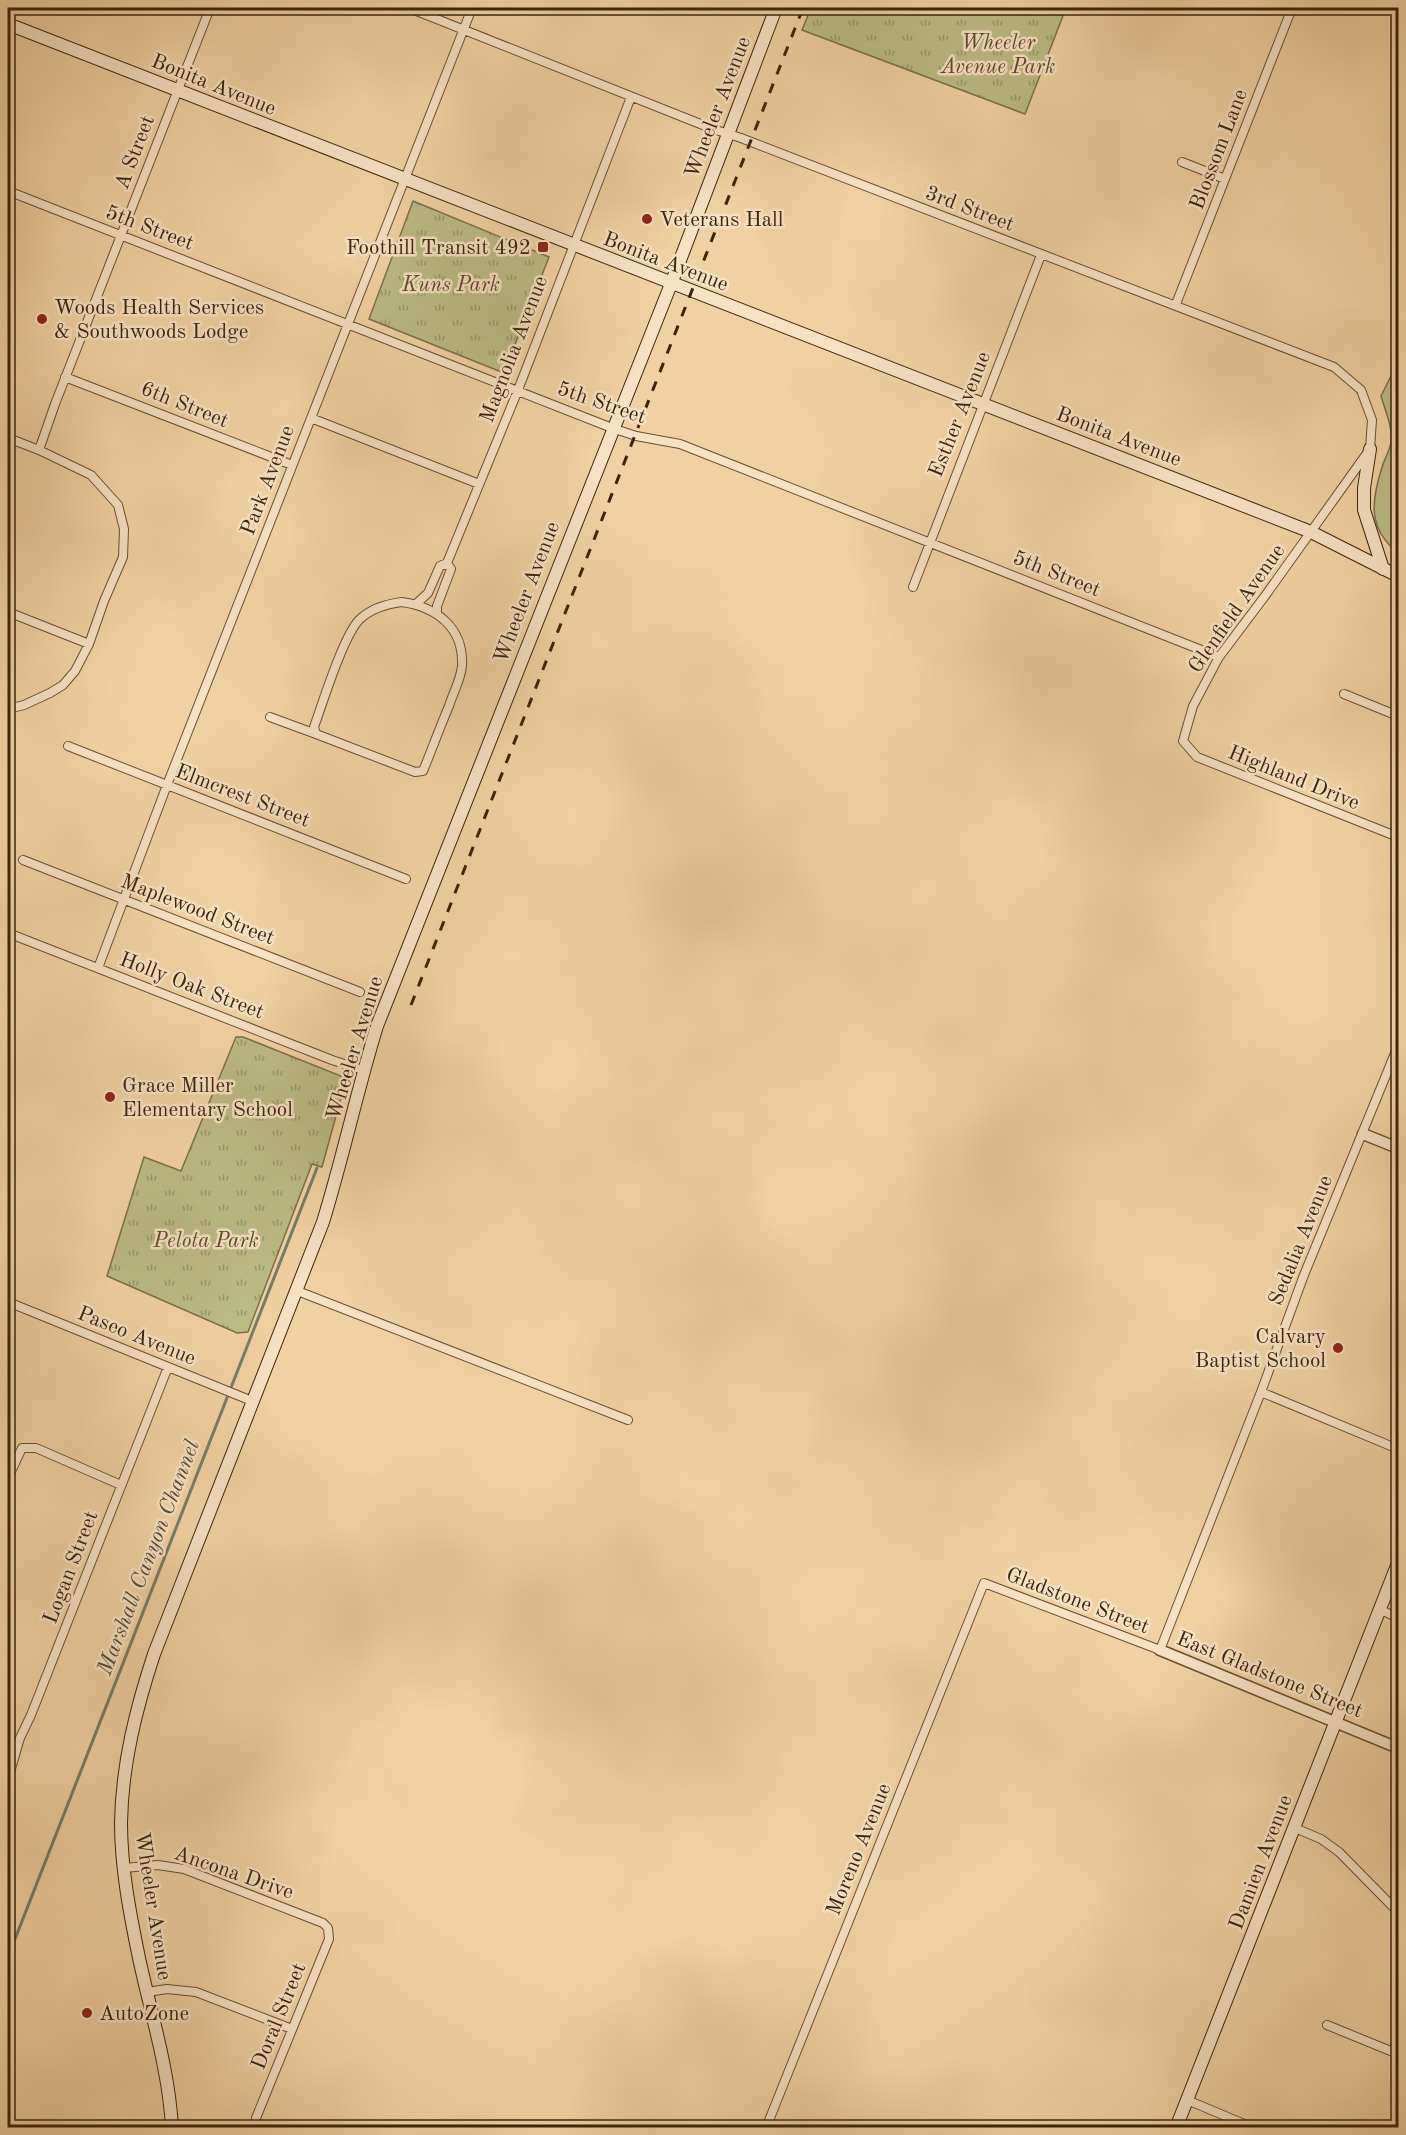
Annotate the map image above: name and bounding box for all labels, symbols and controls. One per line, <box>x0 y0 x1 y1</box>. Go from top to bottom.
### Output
park label: Wheeler Avenue Park <box>940 33 1055 78</box>
street label: Wheeler Avenue <box>682 34 755 181</box>
street label: Bonita Avenue <box>148 51 279 120</box>
street label: Blossom Lane <box>1187 86 1252 213</box>
street label: A Street <box>112 113 159 193</box>
street label: 3rd Street <box>922 183 1017 236</box>
street label: 5th Street <box>103 202 196 255</box>
place label: Veterans Hall <box>659 210 784 231</box>
marker: Veterans Hall <box>640 212 654 226</box>
street label: Bonita Avenue <box>600 229 731 296</box>
place label: Foothill Transit 492 <box>346 238 531 259</box>
marker: Foothill Transit 492 <box>536 240 550 254</box>
street label: Magnolia Avenue <box>477 273 552 426</box>
park label: Kuns Park <box>401 275 500 296</box>
place label: Woods Health Services & Southwoods Lodge <box>54 298 264 343</box>
marker: Woods Health Services & Southwoods Lodge <box>35 312 49 326</box>
street label: Esther Avenue <box>926 349 995 480</box>
street label: 6th Street <box>138 378 231 432</box>
street label: 5th Street <box>554 378 649 428</box>
street label: Bonita Avenue <box>1053 404 1184 471</box>
street label: Park Avenue <box>238 423 299 538</box>
street label: Wheeler Avenue <box>491 519 564 666</box>
street label: Glenfield Avenue <box>1185 541 1289 677</box>
street label: 5th Street <box>1010 547 1103 601</box>
street label: Highland Drive <box>1225 742 1362 814</box>
street label: Elmcrest Street <box>172 761 313 832</box>
street label: Maplewood Street <box>118 871 277 949</box>
street label: Holly Oak Street <box>116 949 267 1024</box>
street label: Wheeler Avenue <box>324 974 387 1123</box>
place label: Grace Miller Elementary School <box>122 1076 293 1121</box>
marker: Grace Miller Elementary School <box>103 1090 117 1104</box>
street label: Sedalia Avenue <box>1266 1173 1337 1309</box>
park label: Pelota Park <box>152 1231 259 1252</box>
street label: Paseo Avenue <box>74 1303 199 1370</box>
place label: Calvary Baptist School <box>1195 1327 1326 1372</box>
marker: Calvary Baptist School <box>1331 1341 1345 1355</box>
water label: Marshall Canyon Channel <box>93 1437 204 1679</box>
street label: Logan Street <box>40 1508 103 1627</box>
street label: Gladstone Street <box>1003 1564 1152 1638</box>
street label: East Gladstone Street <box>1173 1628 1366 1722</box>
street label: Moreno Avenue <box>823 1780 895 1919</box>
street label: Damien Avenue <box>1226 1792 1297 1933</box>
street label: Wheeler Avenue <box>130 1831 175 1982</box>
street label: Ancona Drive <box>171 1843 296 1904</box>
street label: Doral Street <box>248 1960 310 2073</box>
place label: AutoZone <box>99 2004 189 2025</box>
marker: AutoZone <box>80 2006 94 2020</box>

